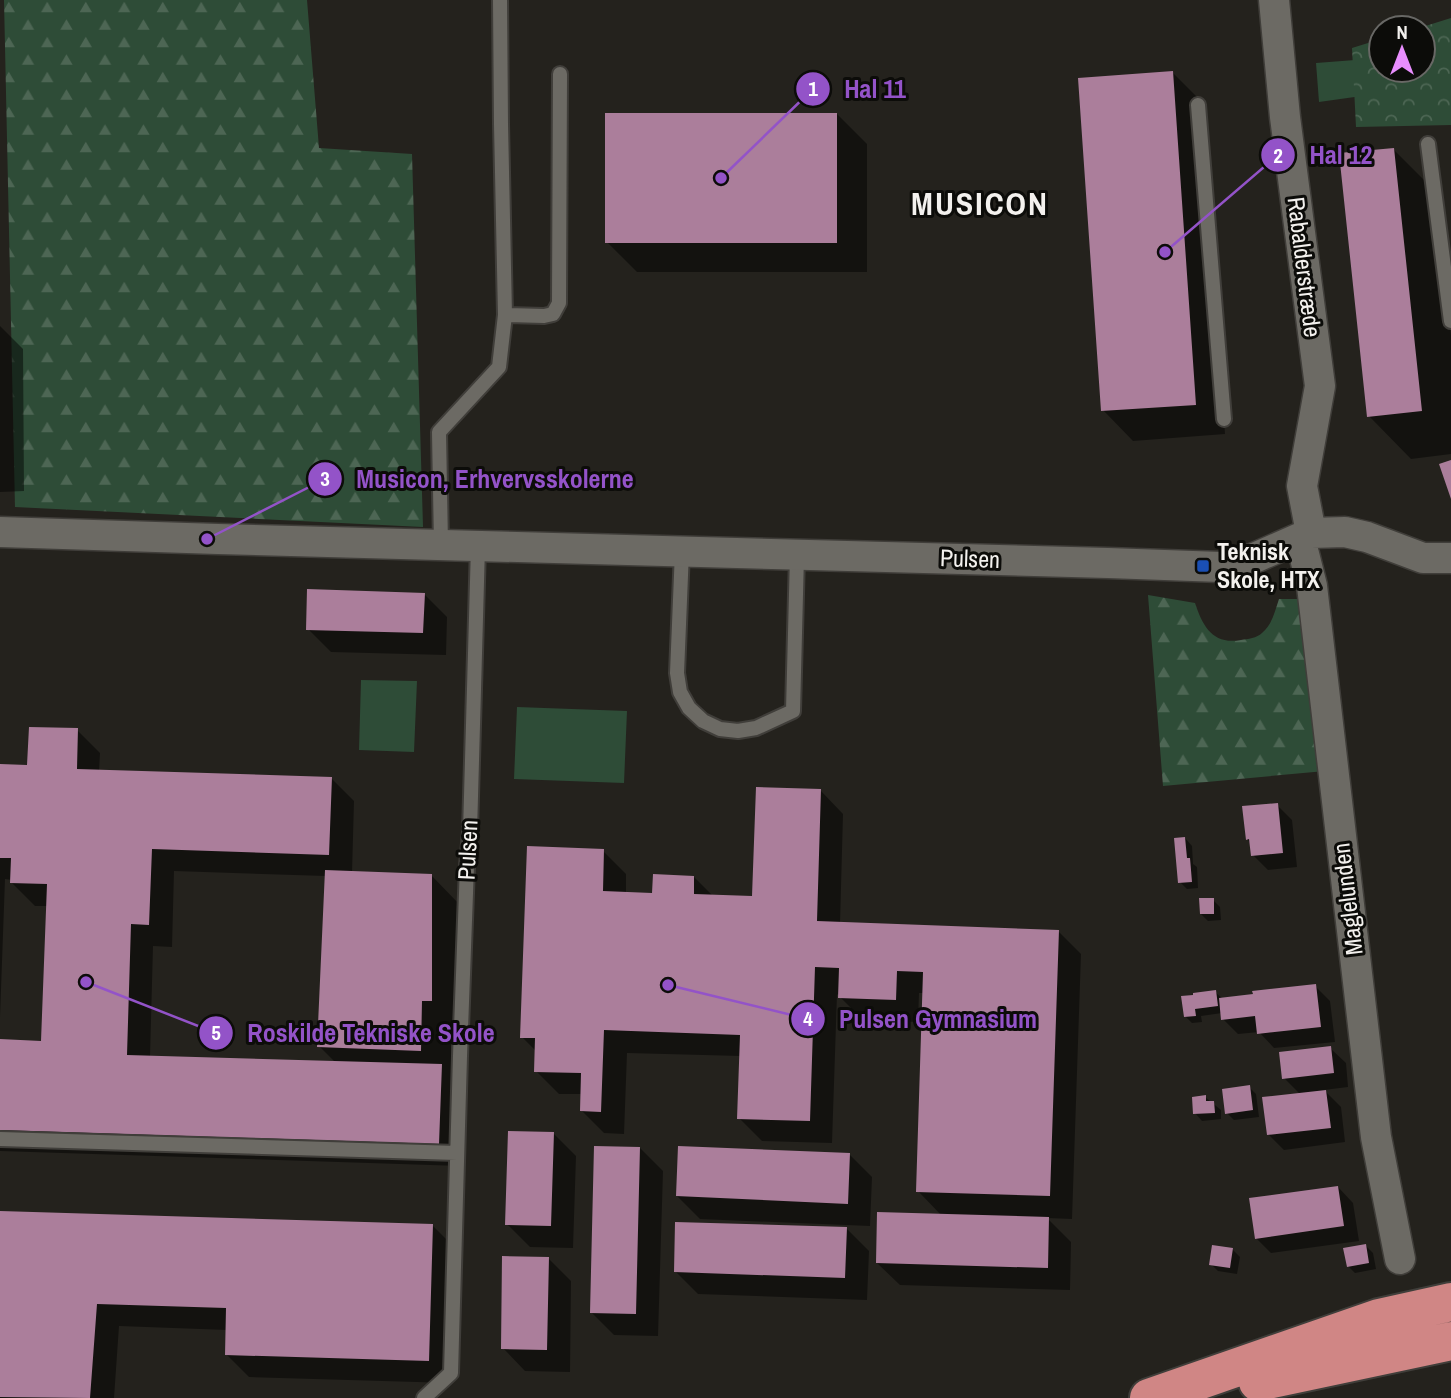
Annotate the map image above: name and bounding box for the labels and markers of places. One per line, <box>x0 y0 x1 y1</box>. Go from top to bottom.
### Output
callout: Hal 11 <box>795 65 920 112</box>
callout: Hal 12 <box>1260 132 1386 179</box>
callout: Musicon, Erhvervsskolerne <box>307 455 647 502</box>
place label: Teknisk Skole, HTX <box>1217 535 1321 595</box>
marker: Teknisk Skole, HTX <box>1195 558 1211 574</box>
callout: Pulsen Gymnasium <box>790 995 1051 1042</box>
callout: Roskilde Tekniske Skole <box>198 1009 509 1056</box>

